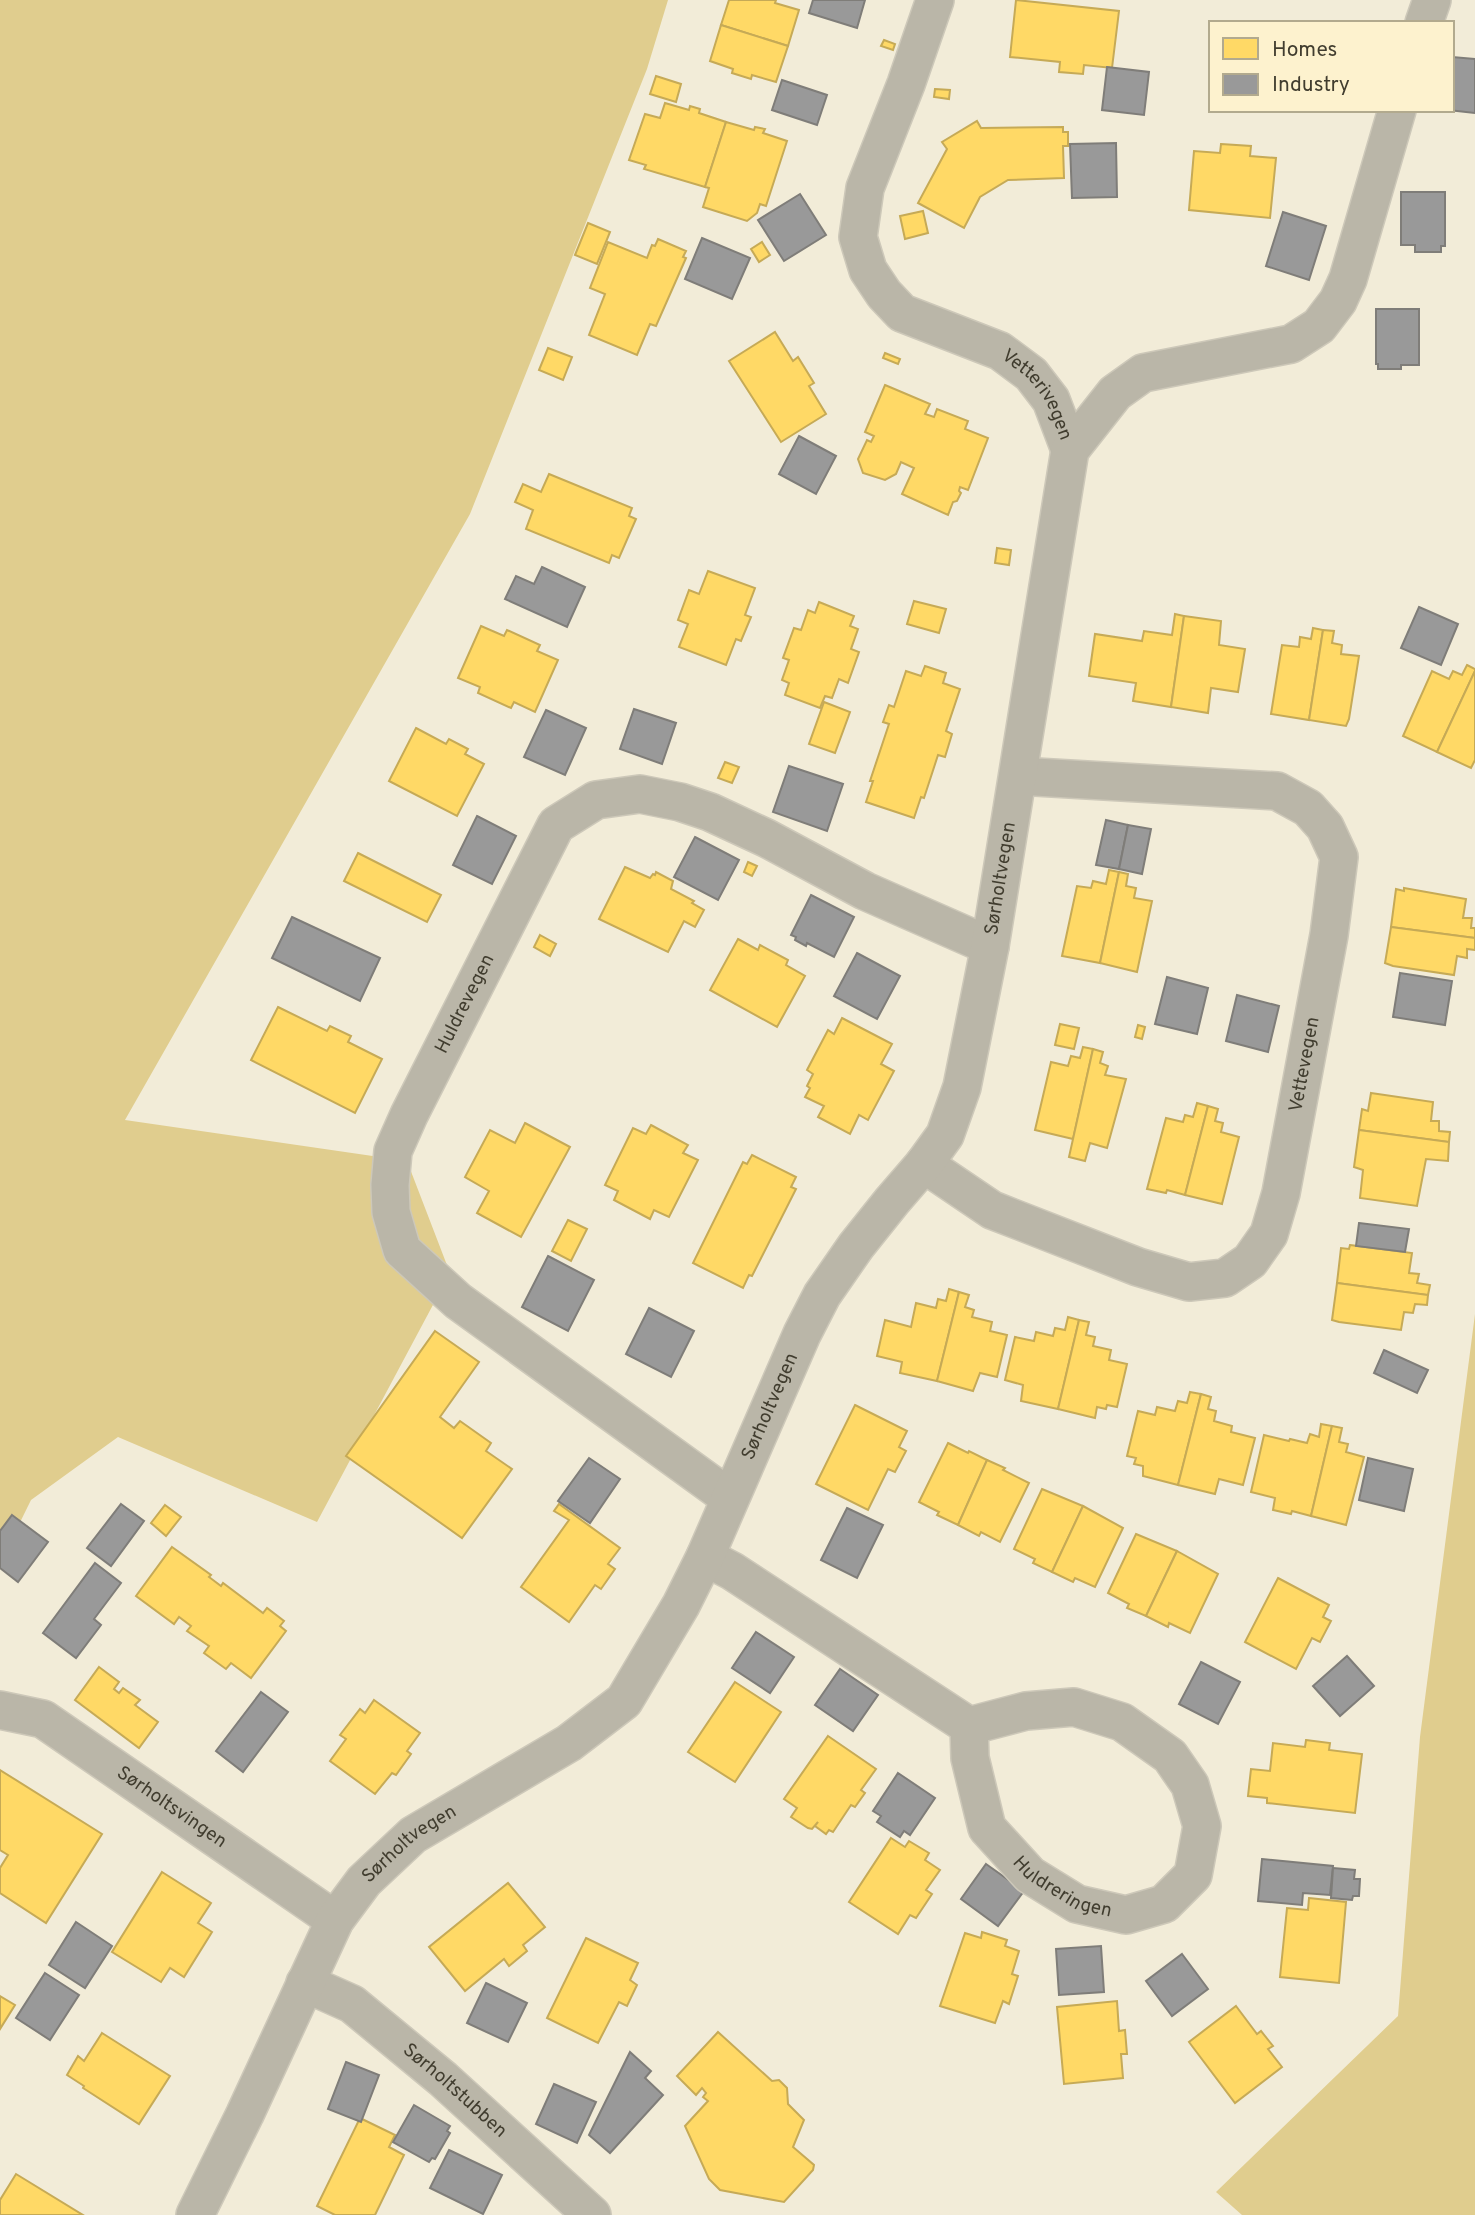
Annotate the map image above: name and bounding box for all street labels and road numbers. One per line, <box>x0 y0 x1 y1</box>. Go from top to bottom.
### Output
street label: Vetterivegen <box>997 344 1077 444</box>
street label: Sørholtvegen <box>980 820 1022 937</box>
street label: Huldrevegen <box>430 950 500 1058</box>
street label: Vettevegen <box>1284 1015 1326 1114</box>
street label: Sørholtvegen <box>737 1349 804 1464</box>
street label: Sørholtsvingen <box>112 1761 231 1854</box>
street label: Sørholtvegen <box>357 1800 461 1889</box>
street label: Huldreringen <box>1007 1851 1114 1923</box>
street label: Sørholtstubben <box>397 2039 512 2143</box>

